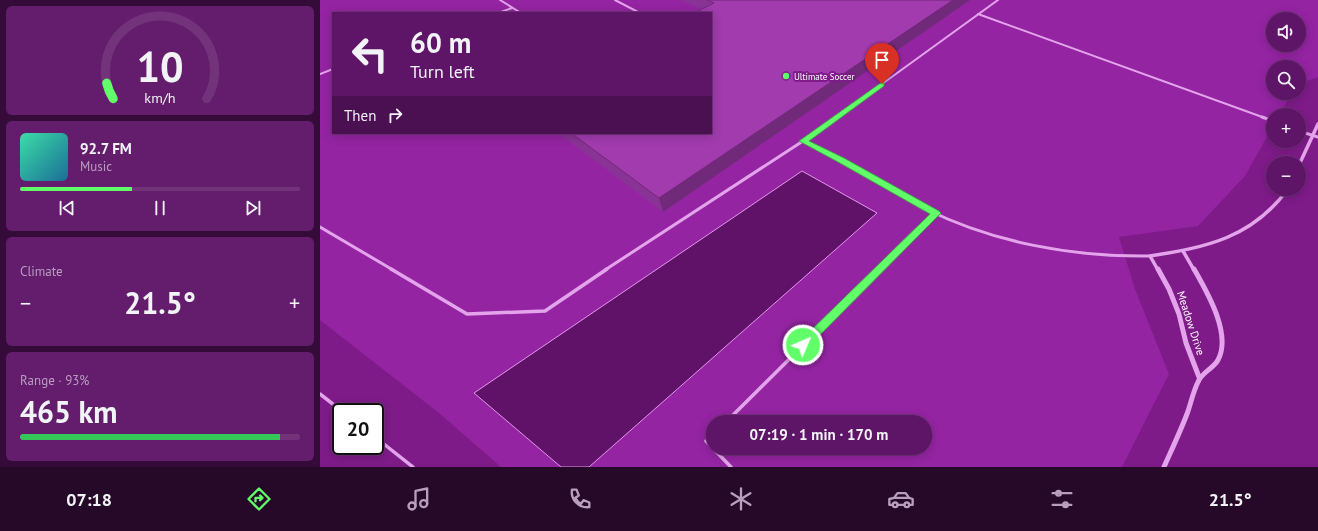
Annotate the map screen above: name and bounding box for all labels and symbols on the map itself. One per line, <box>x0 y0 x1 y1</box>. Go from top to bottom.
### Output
pin <box>865 43 899 84</box>
marker: Ultimate Soccer <box>781 71 791 81</box>
place label: Ultimate Soccer <box>794 71 855 82</box>
street label: Meadow Drive <box>1174 289 1208 357</box>
position arrow <box>782 324 824 366</box>
speed limit sign: 20 <box>332 403 384 455</box>

